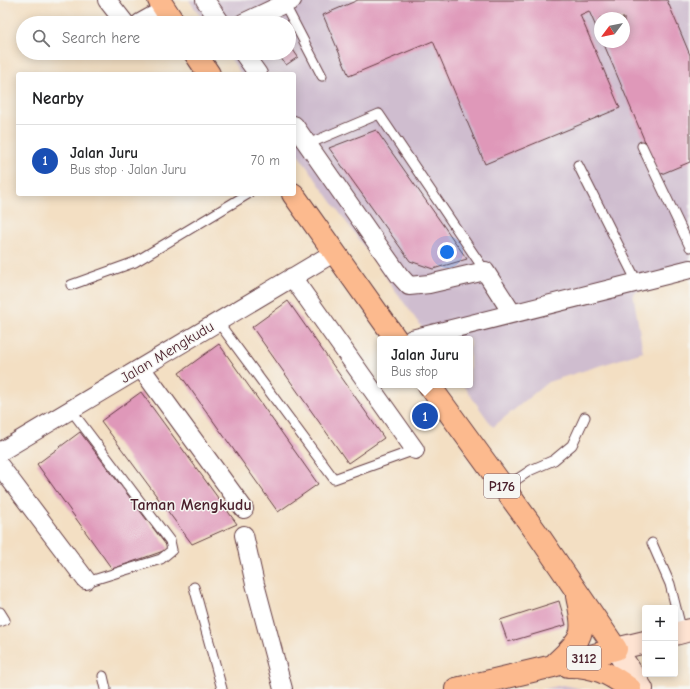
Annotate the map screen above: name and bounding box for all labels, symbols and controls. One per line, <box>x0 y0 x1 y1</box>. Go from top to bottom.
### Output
north arrow <box>594 12 630 48</box>
search box <box>16 16 296 60</box>
icon: search <box>30 27 52 49</box>
text: Search here <box>62 29 140 47</box>
text: Nearby <box>32 89 83 108</box>
text: Jalan Juru <box>70 144 138 162</box>
text: 1 <box>42 153 48 168</box>
text: 70 m <box>251 153 280 168</box>
text: Bus stop · Jalan Juru <box>70 162 186 177</box>
your location <box>437 242 457 262</box>
street label: Jalan Mengkudu <box>117 317 217 387</box>
popup <box>377 336 473 388</box>
text: Jalan Juru <box>391 346 459 364</box>
text: Bus stop <box>391 364 438 379</box>
pin: 1 <box>412 401 438 431</box>
road number: P176 <box>484 474 520 498</box>
district label: Taman Mengkudu <box>130 496 252 514</box>
map controls <box>642 605 678 677</box>
button: + <box>642 605 678 641</box>
button: − <box>642 641 678 677</box>
road number: 3112 <box>567 646 601 670</box>

